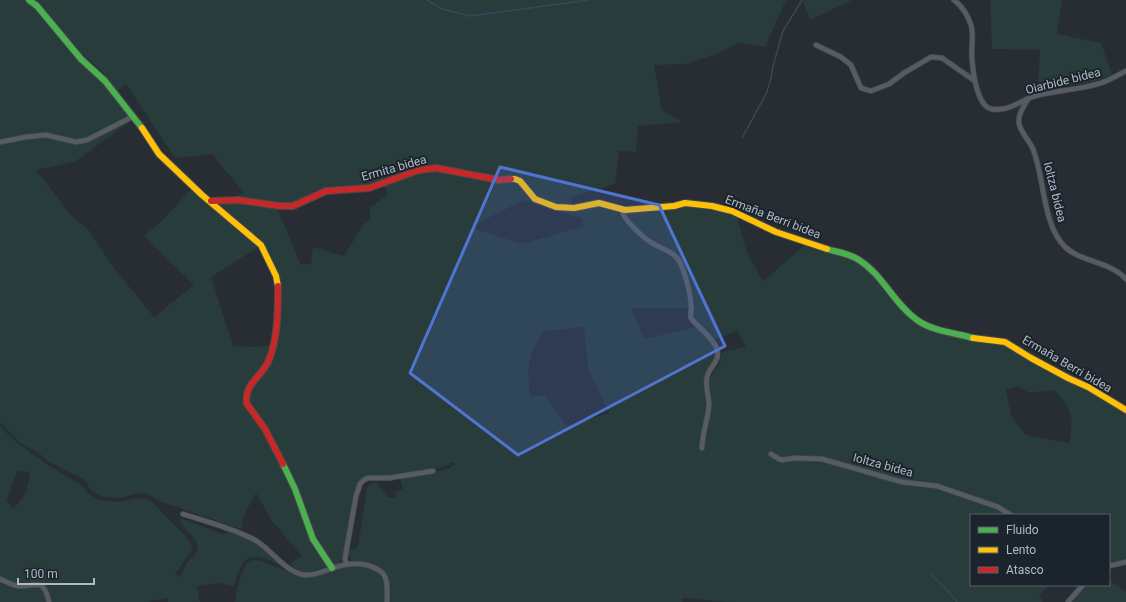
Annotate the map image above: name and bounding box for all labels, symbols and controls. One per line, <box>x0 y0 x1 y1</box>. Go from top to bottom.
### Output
street label: Oiarbide bidea <box>1024 65 1102 97</box>
street label: Ermita bidea <box>360 152 428 184</box>
street label: Ioltza bidea <box>1041 160 1069 224</box>
street label: Ermaña Berri bidea <box>723 192 823 242</box>
street label: Ermaña Berri bidea <box>1020 333 1114 395</box>
street label: Ioltza bidea <box>851 450 915 480</box>
legend <box>970 514 1110 586</box>
text: Fluido <box>1006 523 1039 537</box>
text: Lento <box>1006 543 1036 557</box>
scale bar <box>18 560 94 586</box>
text: Atasco <box>1006 563 1044 577</box>
text: 100 m <box>24 567 58 581</box>

